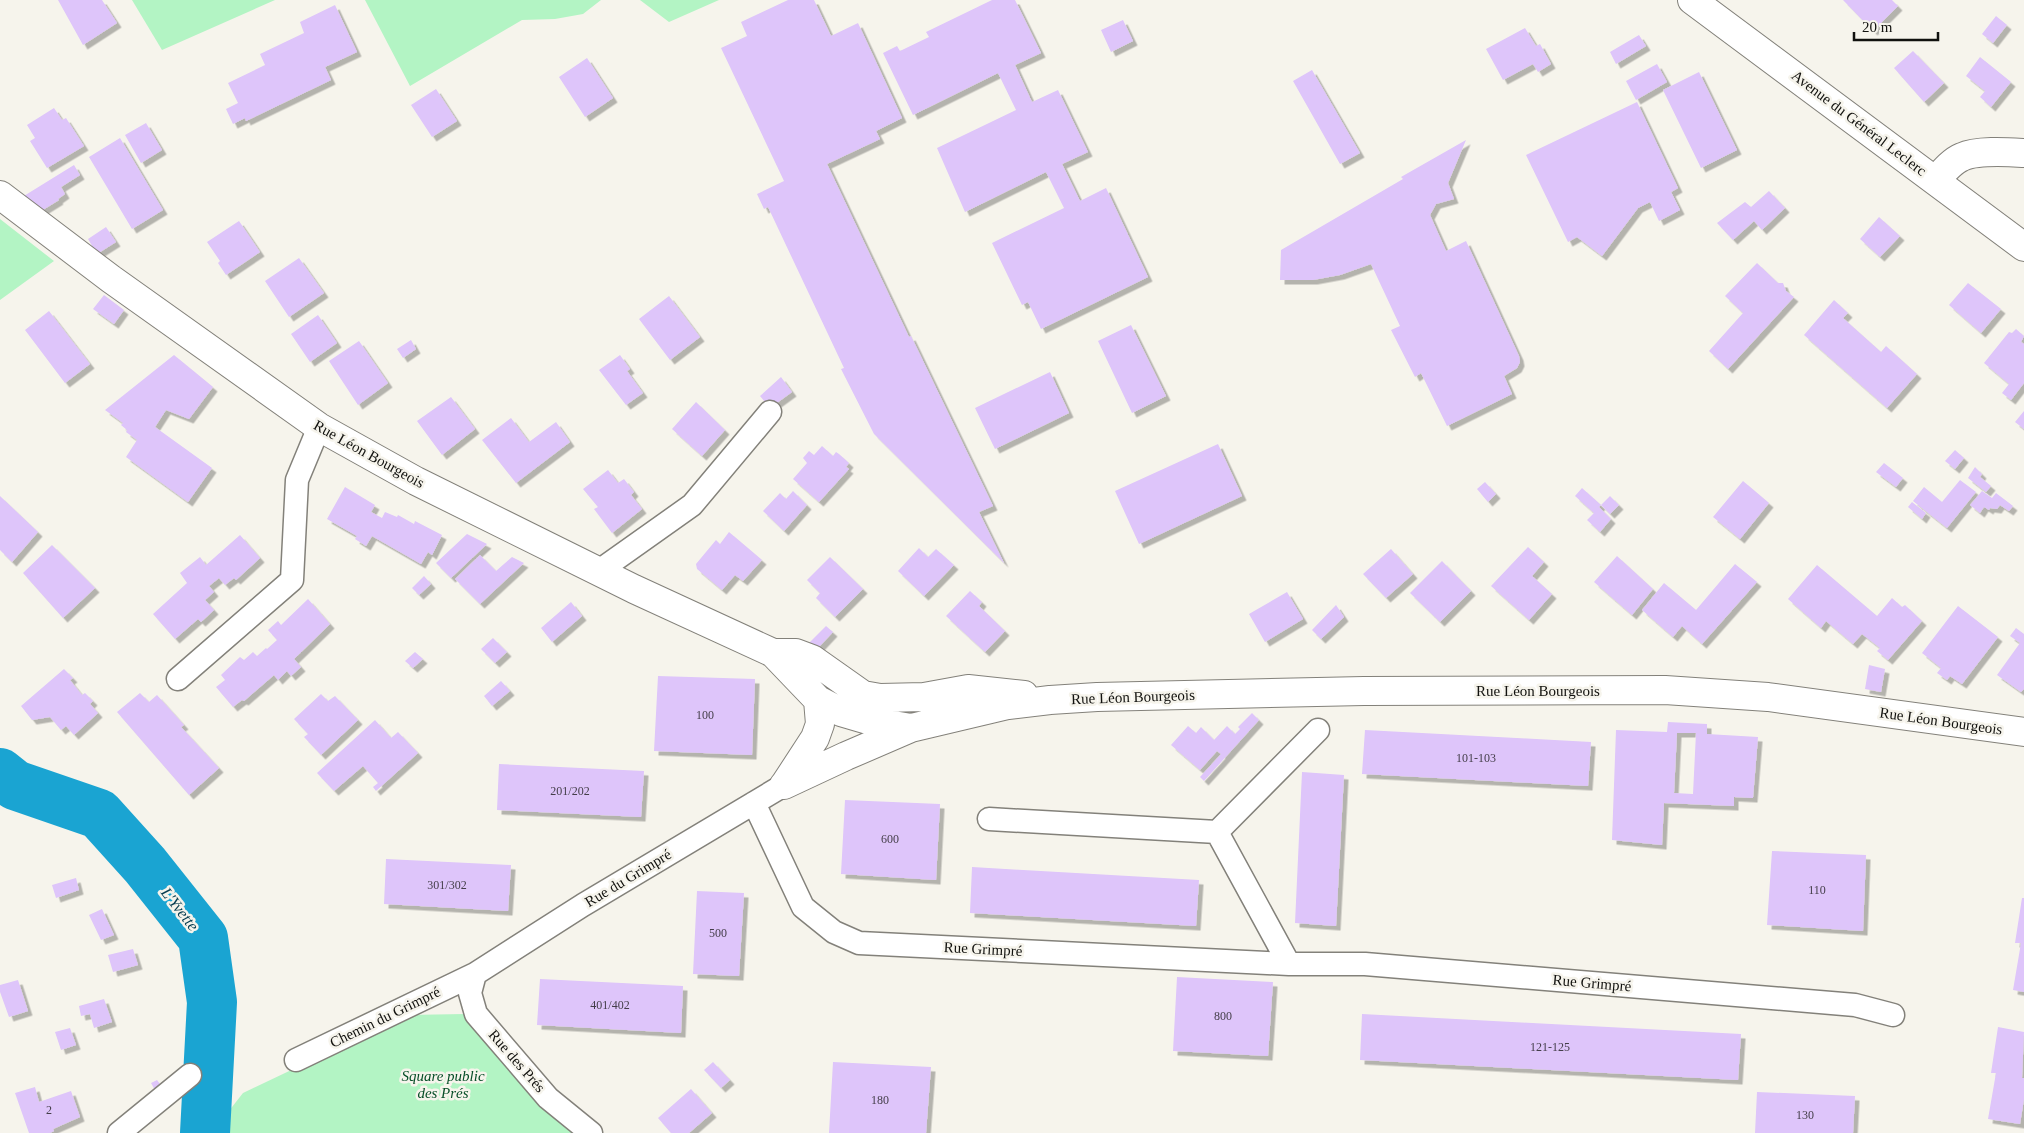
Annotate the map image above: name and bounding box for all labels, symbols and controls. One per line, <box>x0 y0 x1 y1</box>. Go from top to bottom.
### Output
scale bar <box>1854 10 1938 42</box>
text: 20 m <box>1862 19 1893 35</box>
street label: Avenue du Général Leclerc <box>1789 67 1930 179</box>
street label: Rue Léon Bourgeois <box>311 417 427 491</box>
street label: Rue Léon Bourgeois <box>1476 683 1600 699</box>
street label: Rue Léon Bourgeois <box>1071 687 1195 707</box>
street label: Rue Léon Bourgeois <box>1879 704 2004 738</box>
house number: 100 <box>696 708 714 722</box>
house number: 101-103 <box>1456 751 1496 765</box>
house number: 201/202 <box>550 784 590 798</box>
house number: 600 <box>881 832 899 846</box>
street label: Rue du Grimpré <box>582 846 674 910</box>
house number: 301/302 <box>427 878 467 892</box>
water label: L'Yvette <box>157 883 202 934</box>
house number: 110 <box>1808 883 1826 897</box>
house number: 500 <box>709 926 727 940</box>
street label: Rue Grimpré <box>943 939 1023 959</box>
street label: Rue Grimpré <box>1552 972 1632 994</box>
street label: Chemin du Grimpré <box>327 983 443 1051</box>
house number: 401/402 <box>590 998 630 1012</box>
house number: 800 <box>1214 1009 1232 1023</box>
street label: Rue des Prés <box>486 1027 549 1096</box>
house number: 121-125 <box>1530 1040 1570 1054</box>
park label: Square public des Prés <box>401 1068 485 1101</box>
house number: 180 <box>871 1093 889 1107</box>
house number: 2 <box>46 1103 52 1117</box>
house number: 130 <box>1796 1108 1814 1122</box>

